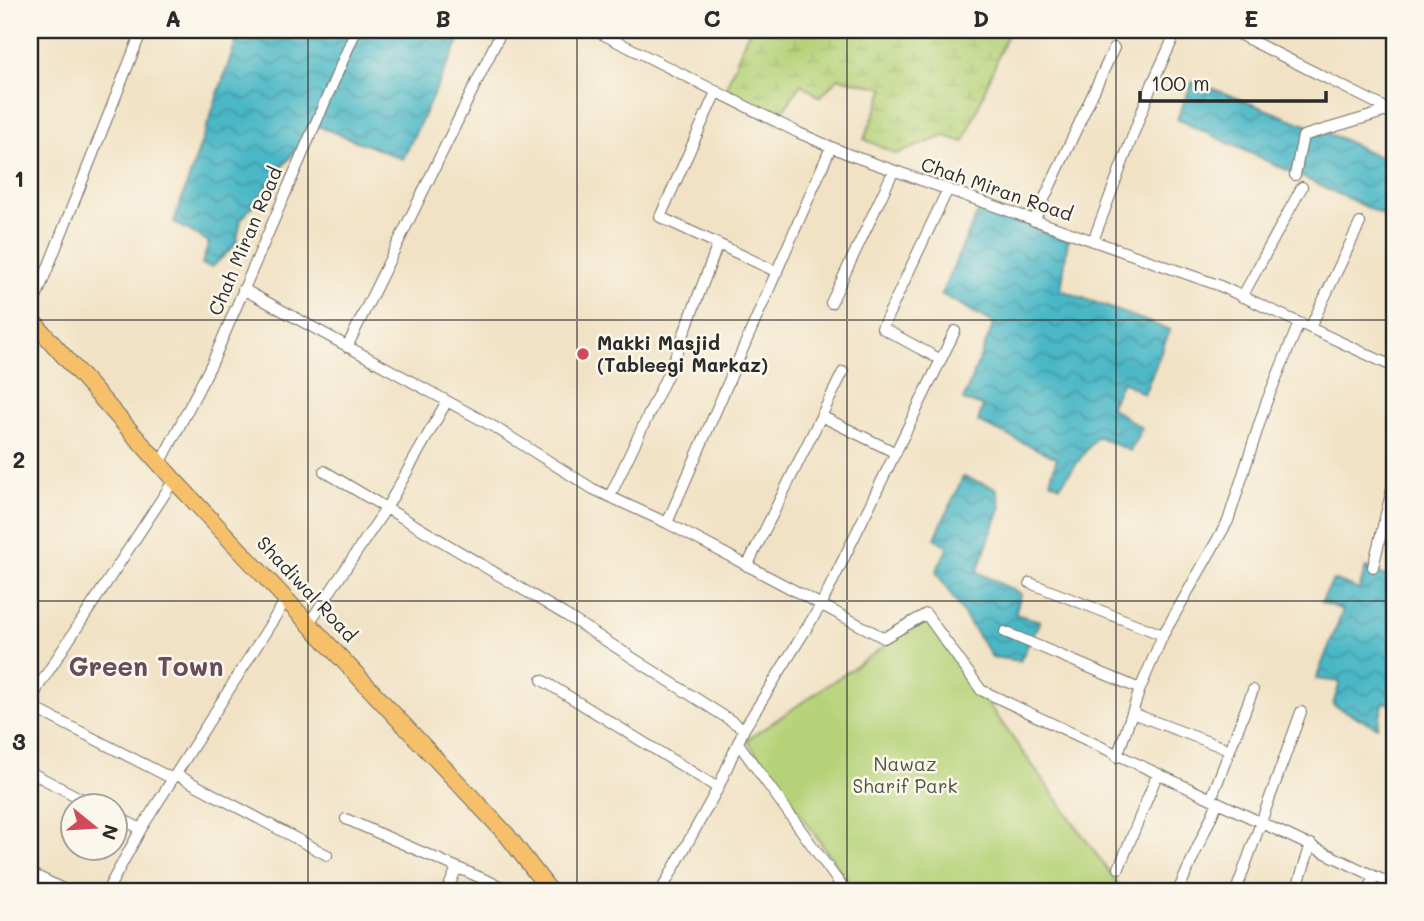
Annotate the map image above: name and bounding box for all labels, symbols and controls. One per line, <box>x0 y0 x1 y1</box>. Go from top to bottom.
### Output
text: A <box>165 3 181 33</box>
text: B <box>435 3 451 33</box>
text: C <box>703 3 721 33</box>
text: D <box>973 3 989 33</box>
text: E <box>1244 3 1258 33</box>
scale bar <box>1140 60 1326 104</box>
text: 100 m <box>1151 69 1210 96</box>
street label: Chah Miran Road <box>918 151 1076 226</box>
text: 1 <box>14 163 24 193</box>
street label: Chah Miran Road <box>202 163 287 319</box>
place label: Makki Masjid (Tableegi Markaz) <box>597 330 768 377</box>
marker: Makki Masjid (Tableegi Markaz) <box>575 346 591 362</box>
text: 2 <box>13 444 25 474</box>
street label: Shadiwal Road <box>252 530 363 647</box>
district label: Green Town <box>69 649 223 683</box>
text: 3 <box>12 726 26 756</box>
park label: Nawaz Sharif Park <box>852 751 958 798</box>
north arrow <box>60 792 130 862</box>
text: N <box>97 822 125 843</box>

